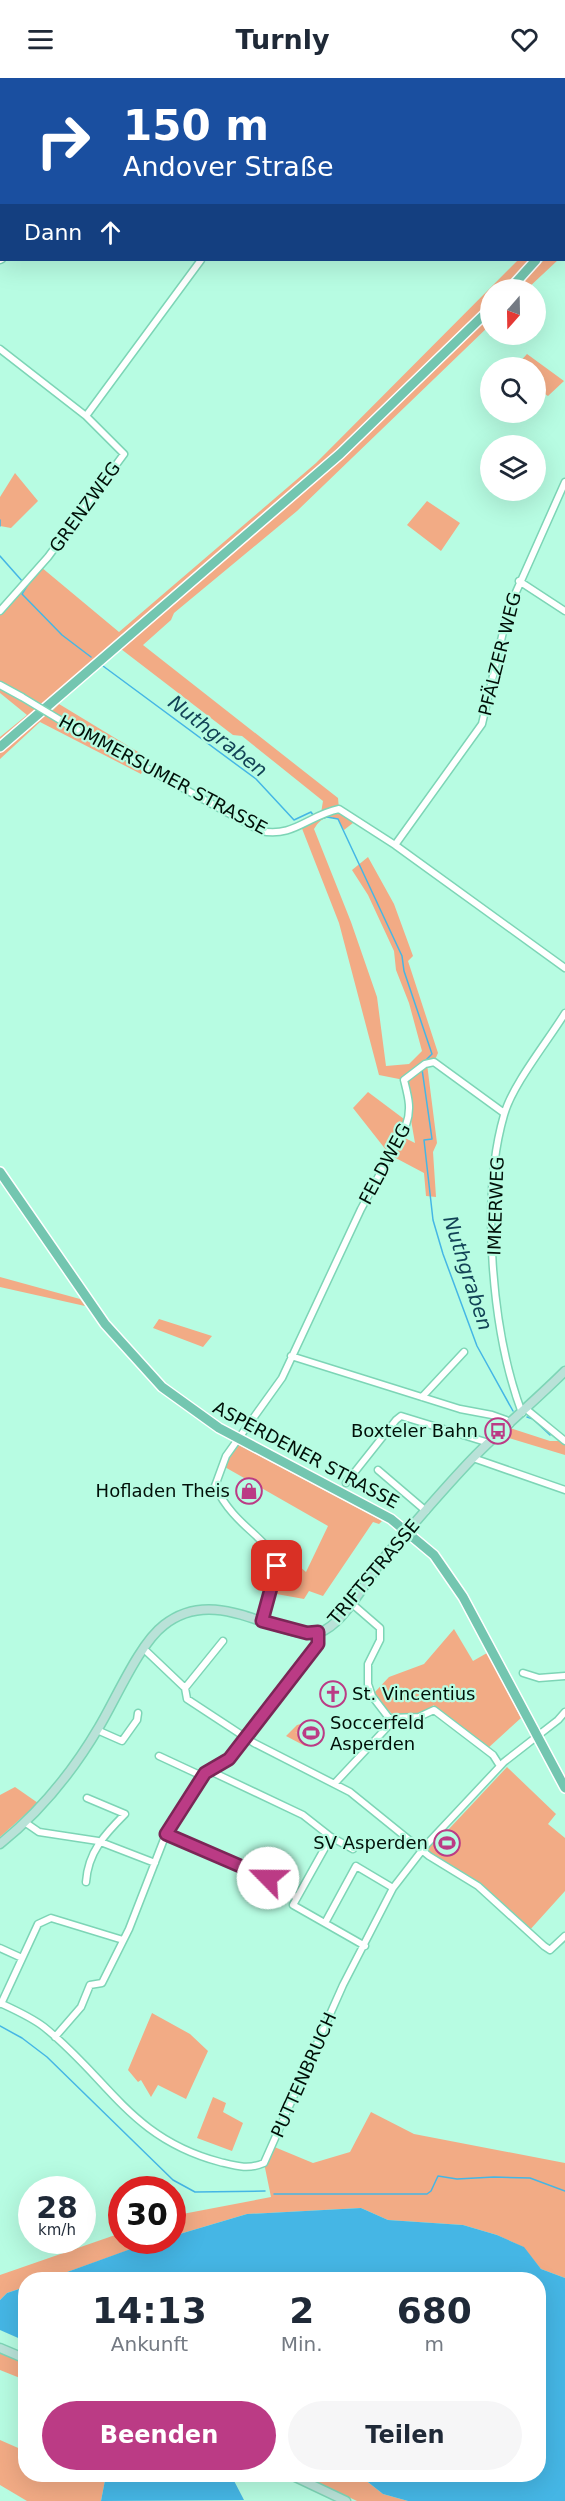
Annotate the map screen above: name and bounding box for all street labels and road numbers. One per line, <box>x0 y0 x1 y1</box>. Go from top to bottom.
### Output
street label: GRENZWEG <box>45 457 124 556</box>
street label: PFÄLZER WEG <box>474 590 525 718</box>
street label: HOMMERSUMER STRASSE <box>55 711 271 839</box>
street label: FELDWEG <box>354 1120 415 1208</box>
street label: IMKERWEG <box>483 1156 508 1256</box>
street label: ASPERDENER STRASSE <box>210 1397 403 1513</box>
street label: TRIFTSTRASSE <box>323 1515 424 1629</box>
street label: PUTTENBRUCH <box>267 2009 341 2141</box>

